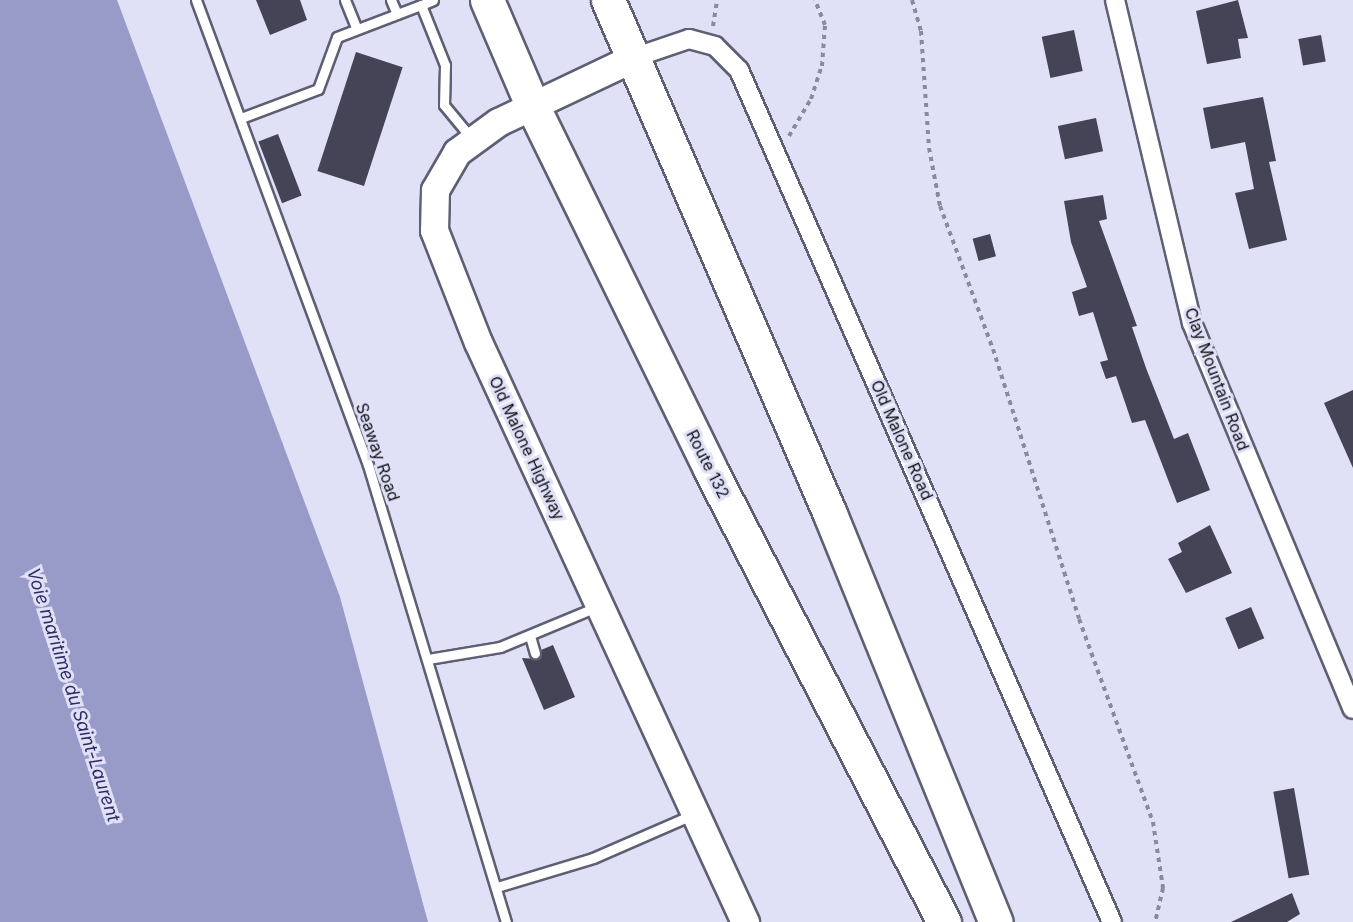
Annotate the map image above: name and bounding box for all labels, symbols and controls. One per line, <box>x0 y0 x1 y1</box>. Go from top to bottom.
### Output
street label: Clay Mountain Road <box>1181 305 1253 453</box>
street label: Old Malone Highway <box>485 373 569 523</box>
street label: Old Malone Road <box>867 377 937 503</box>
street label: Seaway Road <box>352 400 404 504</box>
street label: Route 132 <box>683 427 733 501</box>
water label: Voie maritime du Saint-Laurent <box>22 566 124 824</box>

